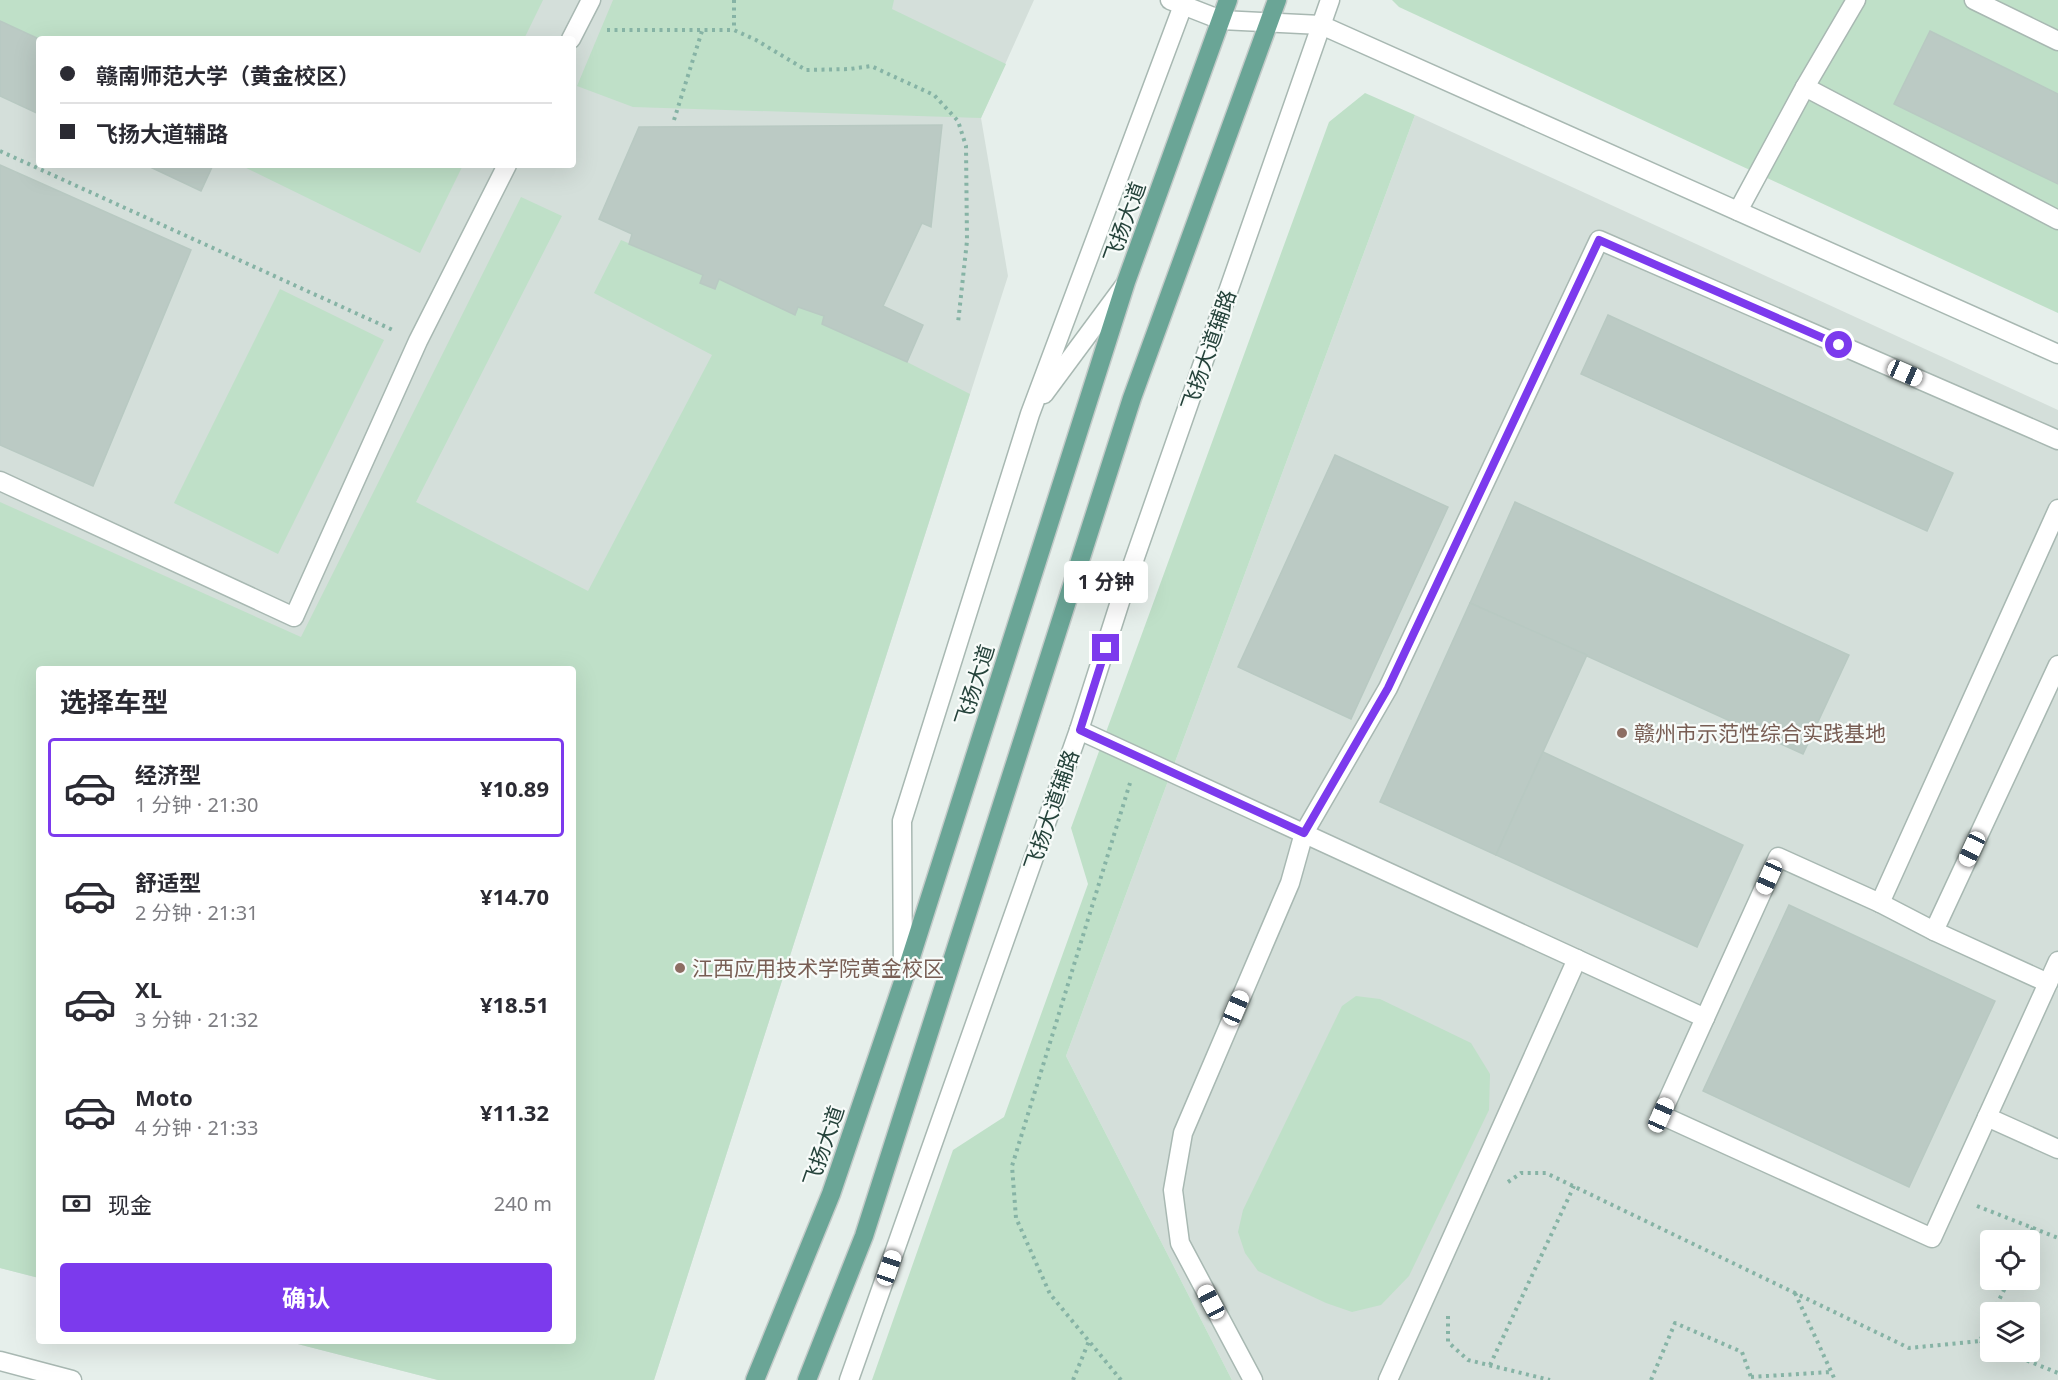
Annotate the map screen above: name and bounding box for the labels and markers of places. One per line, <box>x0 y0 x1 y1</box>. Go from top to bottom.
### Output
place label: 赣州市示范性综合实践基地 <box>1634 719 1886 747</box>
marker: 赣州市示范性综合实践基地 <box>1615 726 1629 740</box>
place label: 江西应用技术学院黄金校区 <box>692 954 944 982</box>
marker: 江西应用技术学院黄金校区 <box>673 961 687 975</box>

